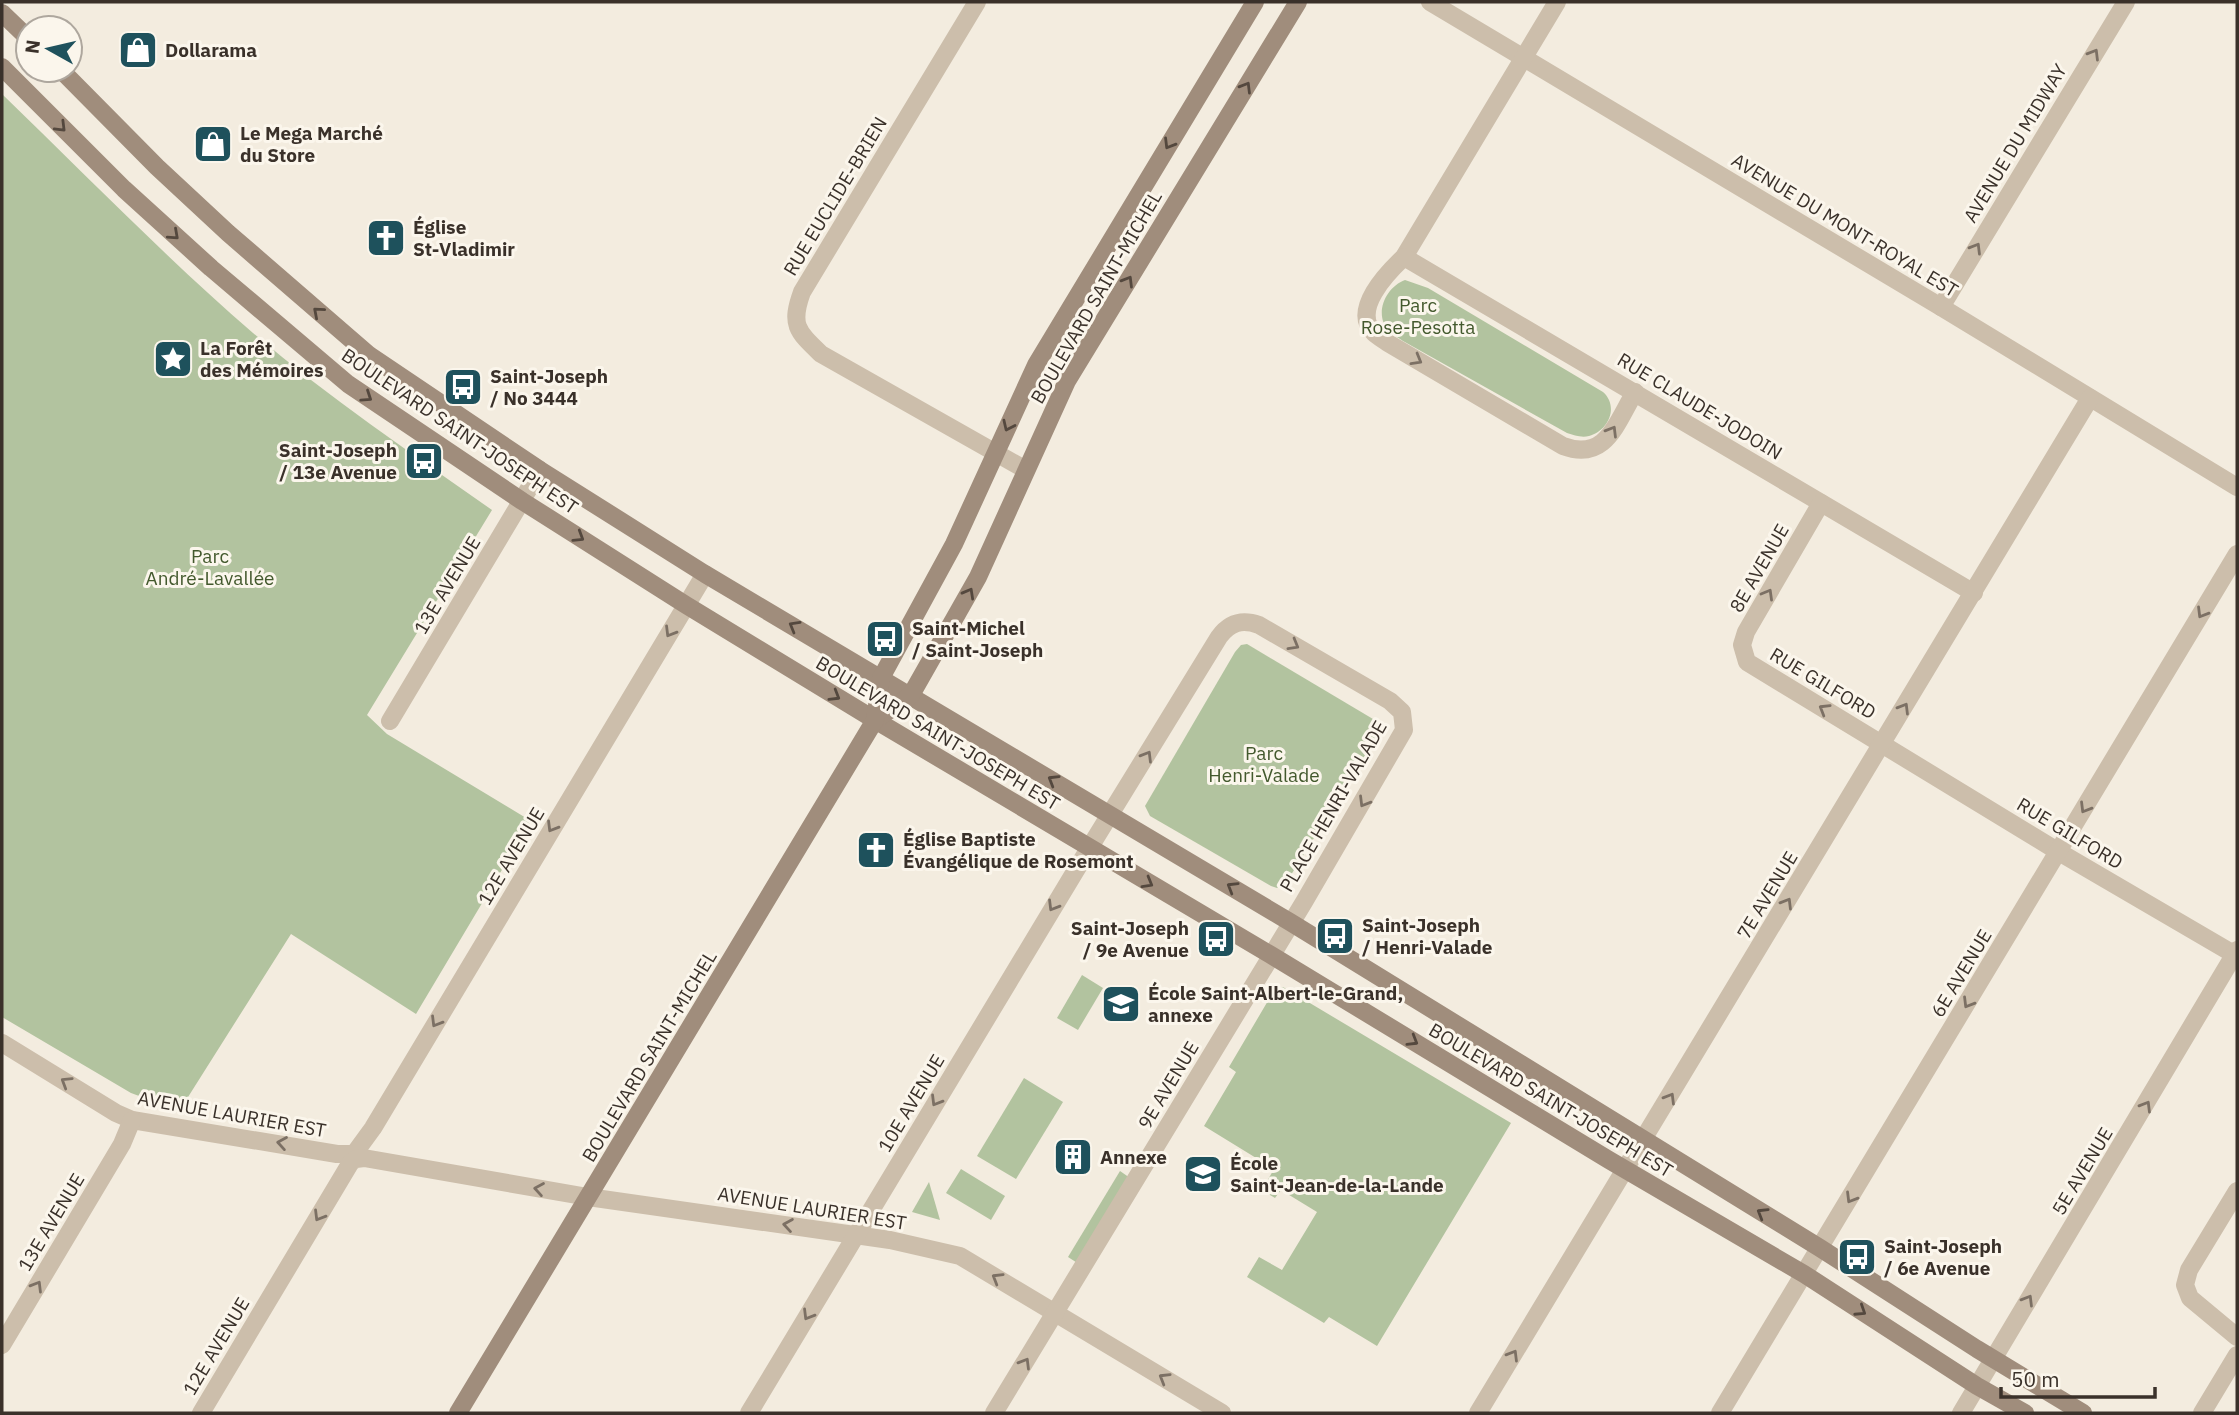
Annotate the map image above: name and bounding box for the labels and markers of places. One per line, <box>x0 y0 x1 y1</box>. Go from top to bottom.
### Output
shop icon: Dollarama <box>117 29 159 71</box>
place label: Dollarama <box>165 38 257 62</box>
place label: Le Mega Marché du Store <box>240 121 383 167</box>
shop icon: Le Mega Marché du Store <box>192 123 234 165</box>
place label: Église St-Vladimir <box>413 215 515 261</box>
church icon: Église St-Vladimir <box>365 217 407 259</box>
place label: La Forêt des Mémoires <box>200 336 324 382</box>
place icon: La Forêt des Mémoires <box>152 338 194 380</box>
place label: Saint-Joseph / No 3444 <box>490 364 608 410</box>
bus stop icon: Saint-Joseph / No 3444 <box>442 366 484 408</box>
place label: Saint-Joseph / 13e Avenue <box>279 438 397 484</box>
bus stop icon: Saint-Joseph / 13e Avenue <box>403 440 445 482</box>
place label: Saint-Michel / Saint-Joseph <box>912 616 1043 662</box>
bus stop icon: Saint-Michel / Saint-Joseph <box>864 618 906 660</box>
place label: Église Baptiste Évangélique de Rosemont <box>903 827 1134 873</box>
church icon: Église Baptiste Évangélique de Rosemont <box>855 829 897 871</box>
place label: Saint-Joseph / Henri-Valade <box>1362 913 1492 959</box>
bus stop icon: Saint-Joseph / Henri-Valade <box>1314 915 1356 957</box>
place label: Saint-Joseph / 9e Avenue <box>1071 916 1189 962</box>
bus stop icon: Saint-Joseph / 9e Avenue <box>1195 918 1237 960</box>
place label: École Saint-Albert-le-Grand, annexe <box>1148 981 1403 1027</box>
school or university icon: École Saint-Albert-le-Grand, annexe <box>1100 983 1142 1025</box>
building icon: Annexe <box>1052 1136 1094 1178</box>
place label: Annexe <box>1100 1145 1167 1169</box>
place label: École Saint-Jean-de-la-Lande <box>1230 1151 1444 1197</box>
school or university icon: École Saint-Jean-de-la-Lande <box>1182 1153 1224 1195</box>
place label: Saint-Joseph / 6e Avenue <box>1884 1234 2002 1280</box>
bus stop icon: Saint-Joseph / 6e Avenue <box>1836 1236 1878 1278</box>

